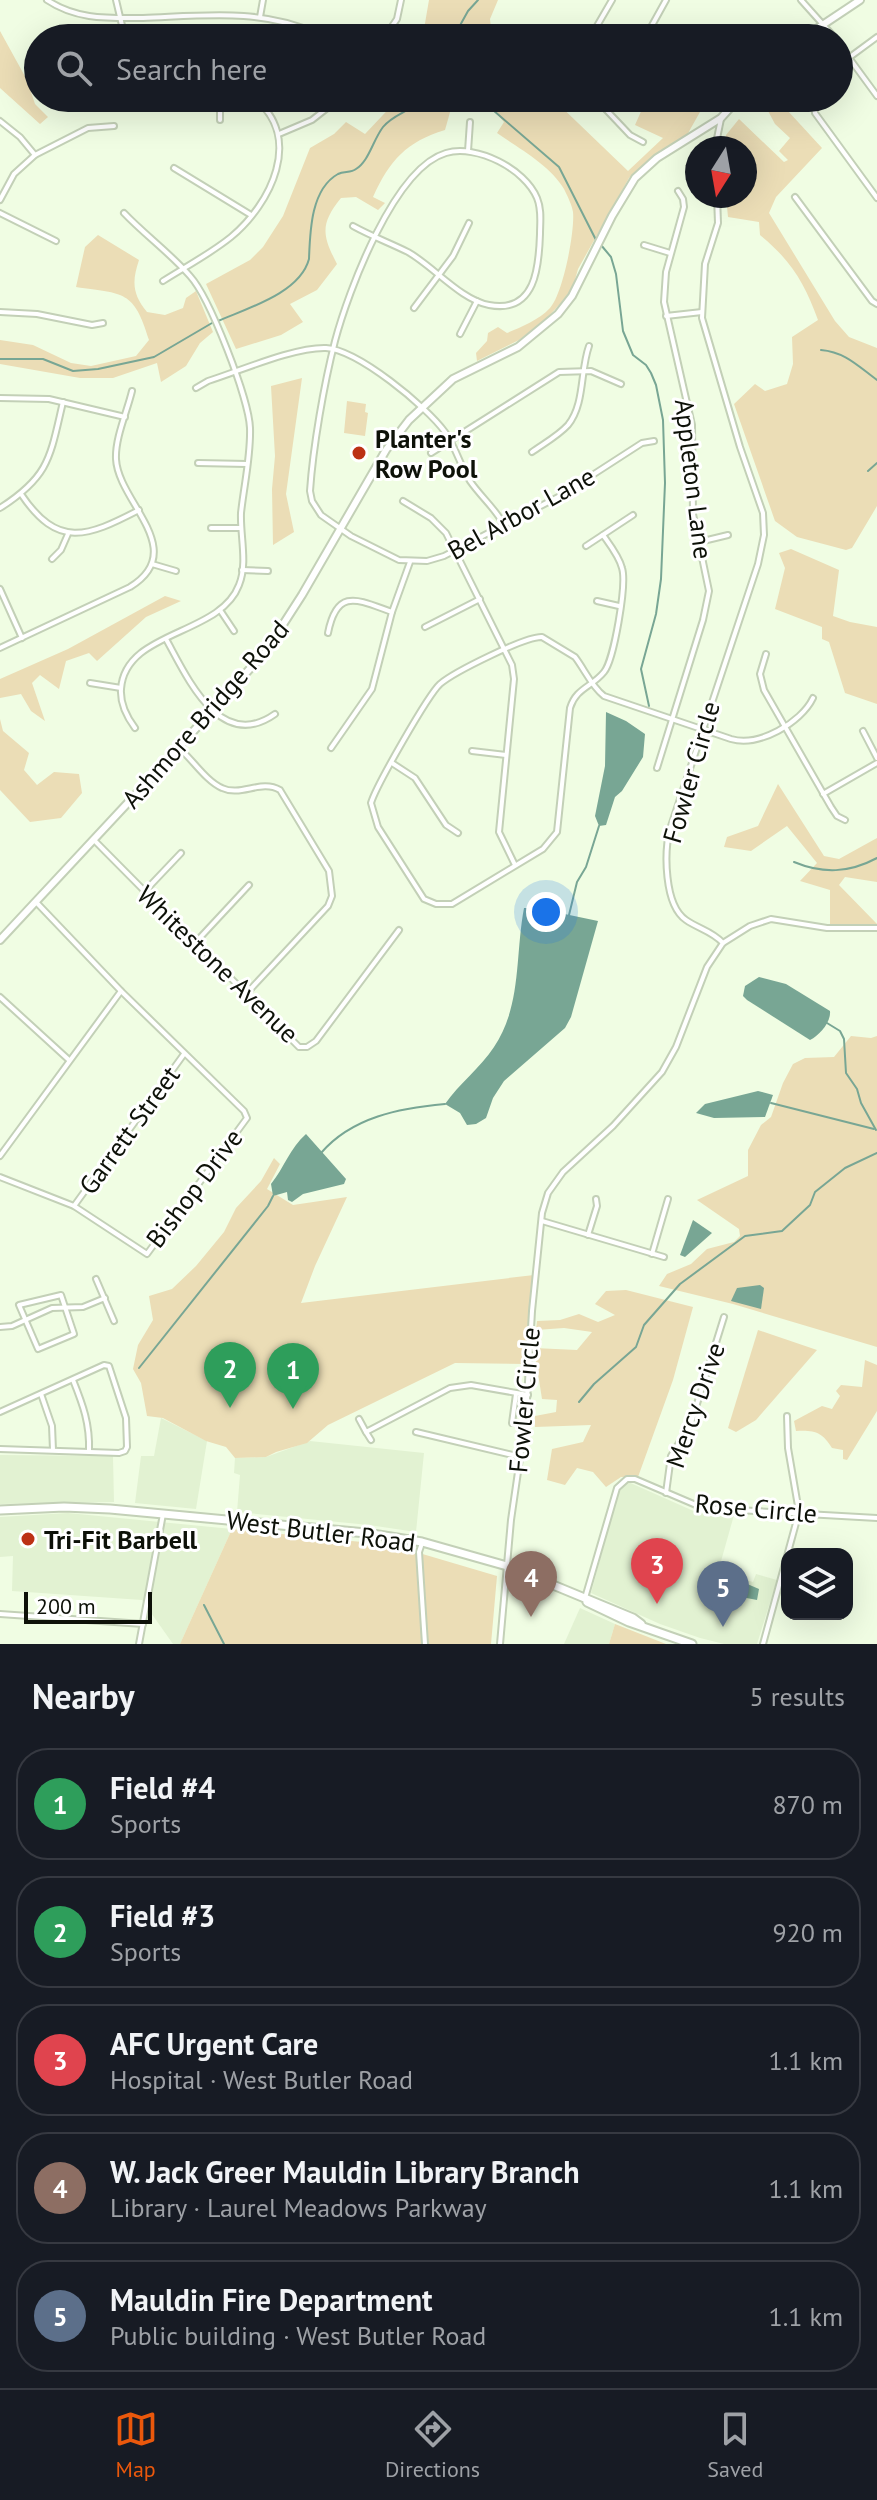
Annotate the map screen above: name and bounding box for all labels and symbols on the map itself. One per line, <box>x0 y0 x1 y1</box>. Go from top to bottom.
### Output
north arrow <box>685 136 757 208</box>
street label: Appleton Lane <box>668 397 720 561</box>
place label: Planter's Row Pool <box>375 422 478 485</box>
marker: Planter's Row Pool <box>350 444 368 462</box>
street label: Bel Arbor Lane <box>442 459 600 567</box>
street label: Ashmore Bridge Road <box>114 613 296 815</box>
street label: Fowler Circle <box>655 697 727 847</box>
street label: Whitestone Avenue <box>130 878 306 1050</box>
your location <box>526 892 566 932</box>
street label: Garrett Street <box>71 1059 187 1201</box>
street label: Bishop Drive <box>139 1122 249 1254</box>
street label: Fowler Circle <box>501 1326 547 1474</box>
street label: Mercy Drive <box>658 1338 732 1472</box>
pin: 2 <box>204 1342 256 1408</box>
pin: 1 <box>267 1343 319 1409</box>
street label: Rose Circle <box>694 1486 818 1530</box>
street label: West Butler Road <box>225 1503 417 1559</box>
place label: Tri-Fit Barbell <box>44 1523 198 1556</box>
marker: Tri-Fit Barbell <box>19 1530 37 1548</box>
pin: 3 <box>631 1538 683 1604</box>
pin: 4 <box>505 1551 557 1617</box>
pin: 5 <box>697 1561 749 1627</box>
scale bar <box>24 1588 152 1624</box>

